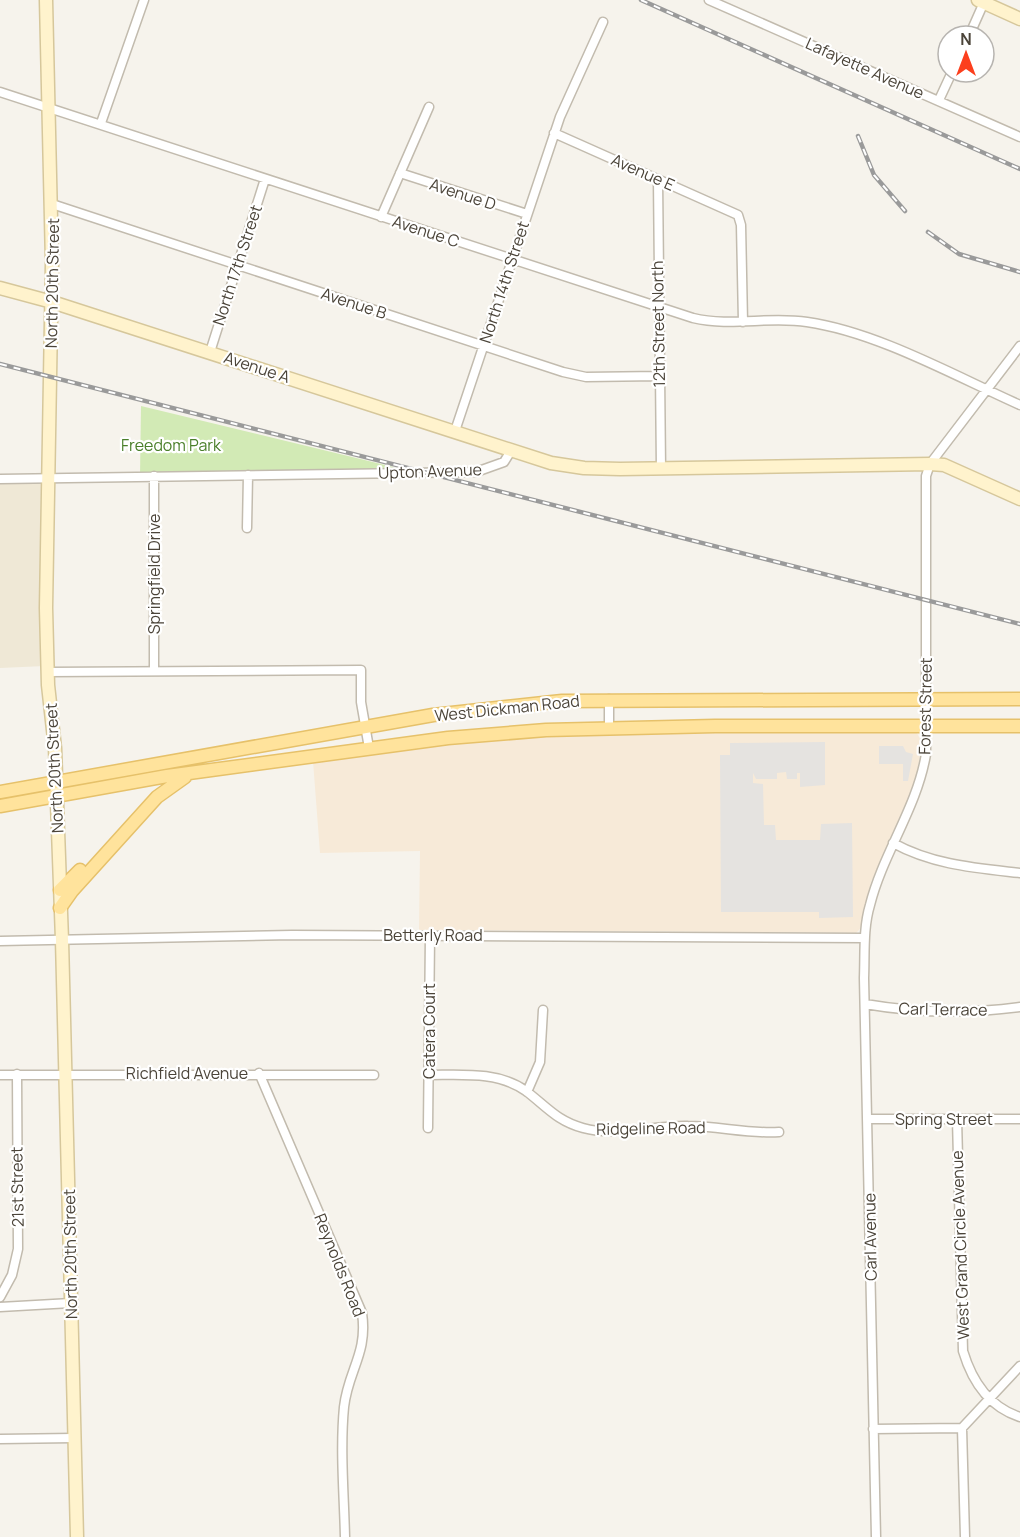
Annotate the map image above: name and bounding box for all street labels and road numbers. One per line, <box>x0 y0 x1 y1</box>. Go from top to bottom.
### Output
street label: Lafayette Avenue <box>802 32 928 104</box>
street label: Avenue E <box>608 148 678 196</box>
street label: Avenue D <box>427 173 499 215</box>
street label: North 17th Street <box>207 202 267 328</box>
street label: Avenue C <box>390 210 462 252</box>
street label: North 20th Street <box>40 218 64 348</box>
street label: North 14th Street <box>474 218 534 346</box>
street label: 12th Street North <box>646 260 670 388</box>
street label: Avenue B <box>318 282 390 324</box>
street label: Avenue A <box>221 346 293 388</box>
street label: Upton Avenue <box>378 458 482 484</box>
street label: Springfield Drive <box>143 514 165 634</box>
street label: Forest Street <box>913 657 937 755</box>
street label: West Dickman Road <box>433 689 581 727</box>
street label: North 20th Street <box>40 702 68 834</box>
street label: Betterly Road <box>383 924 483 946</box>
street label: Catera Court <box>418 983 440 1079</box>
street label: Carl Terrace <box>898 997 988 1021</box>
street label: Richfield Avenue <box>126 1062 248 1084</box>
street label: Spring Street <box>895 1108 993 1130</box>
street label: Ridgeline Road <box>596 1116 706 1140</box>
street label: 21st Street <box>5 1147 29 1227</box>
street label: West Grand Circle Avenue <box>946 1150 974 1340</box>
street label: North 20th Street <box>58 1189 82 1319</box>
street label: Carl Avenue <box>858 1193 882 1281</box>
street label: Reynolds Road <box>309 1210 371 1320</box>

